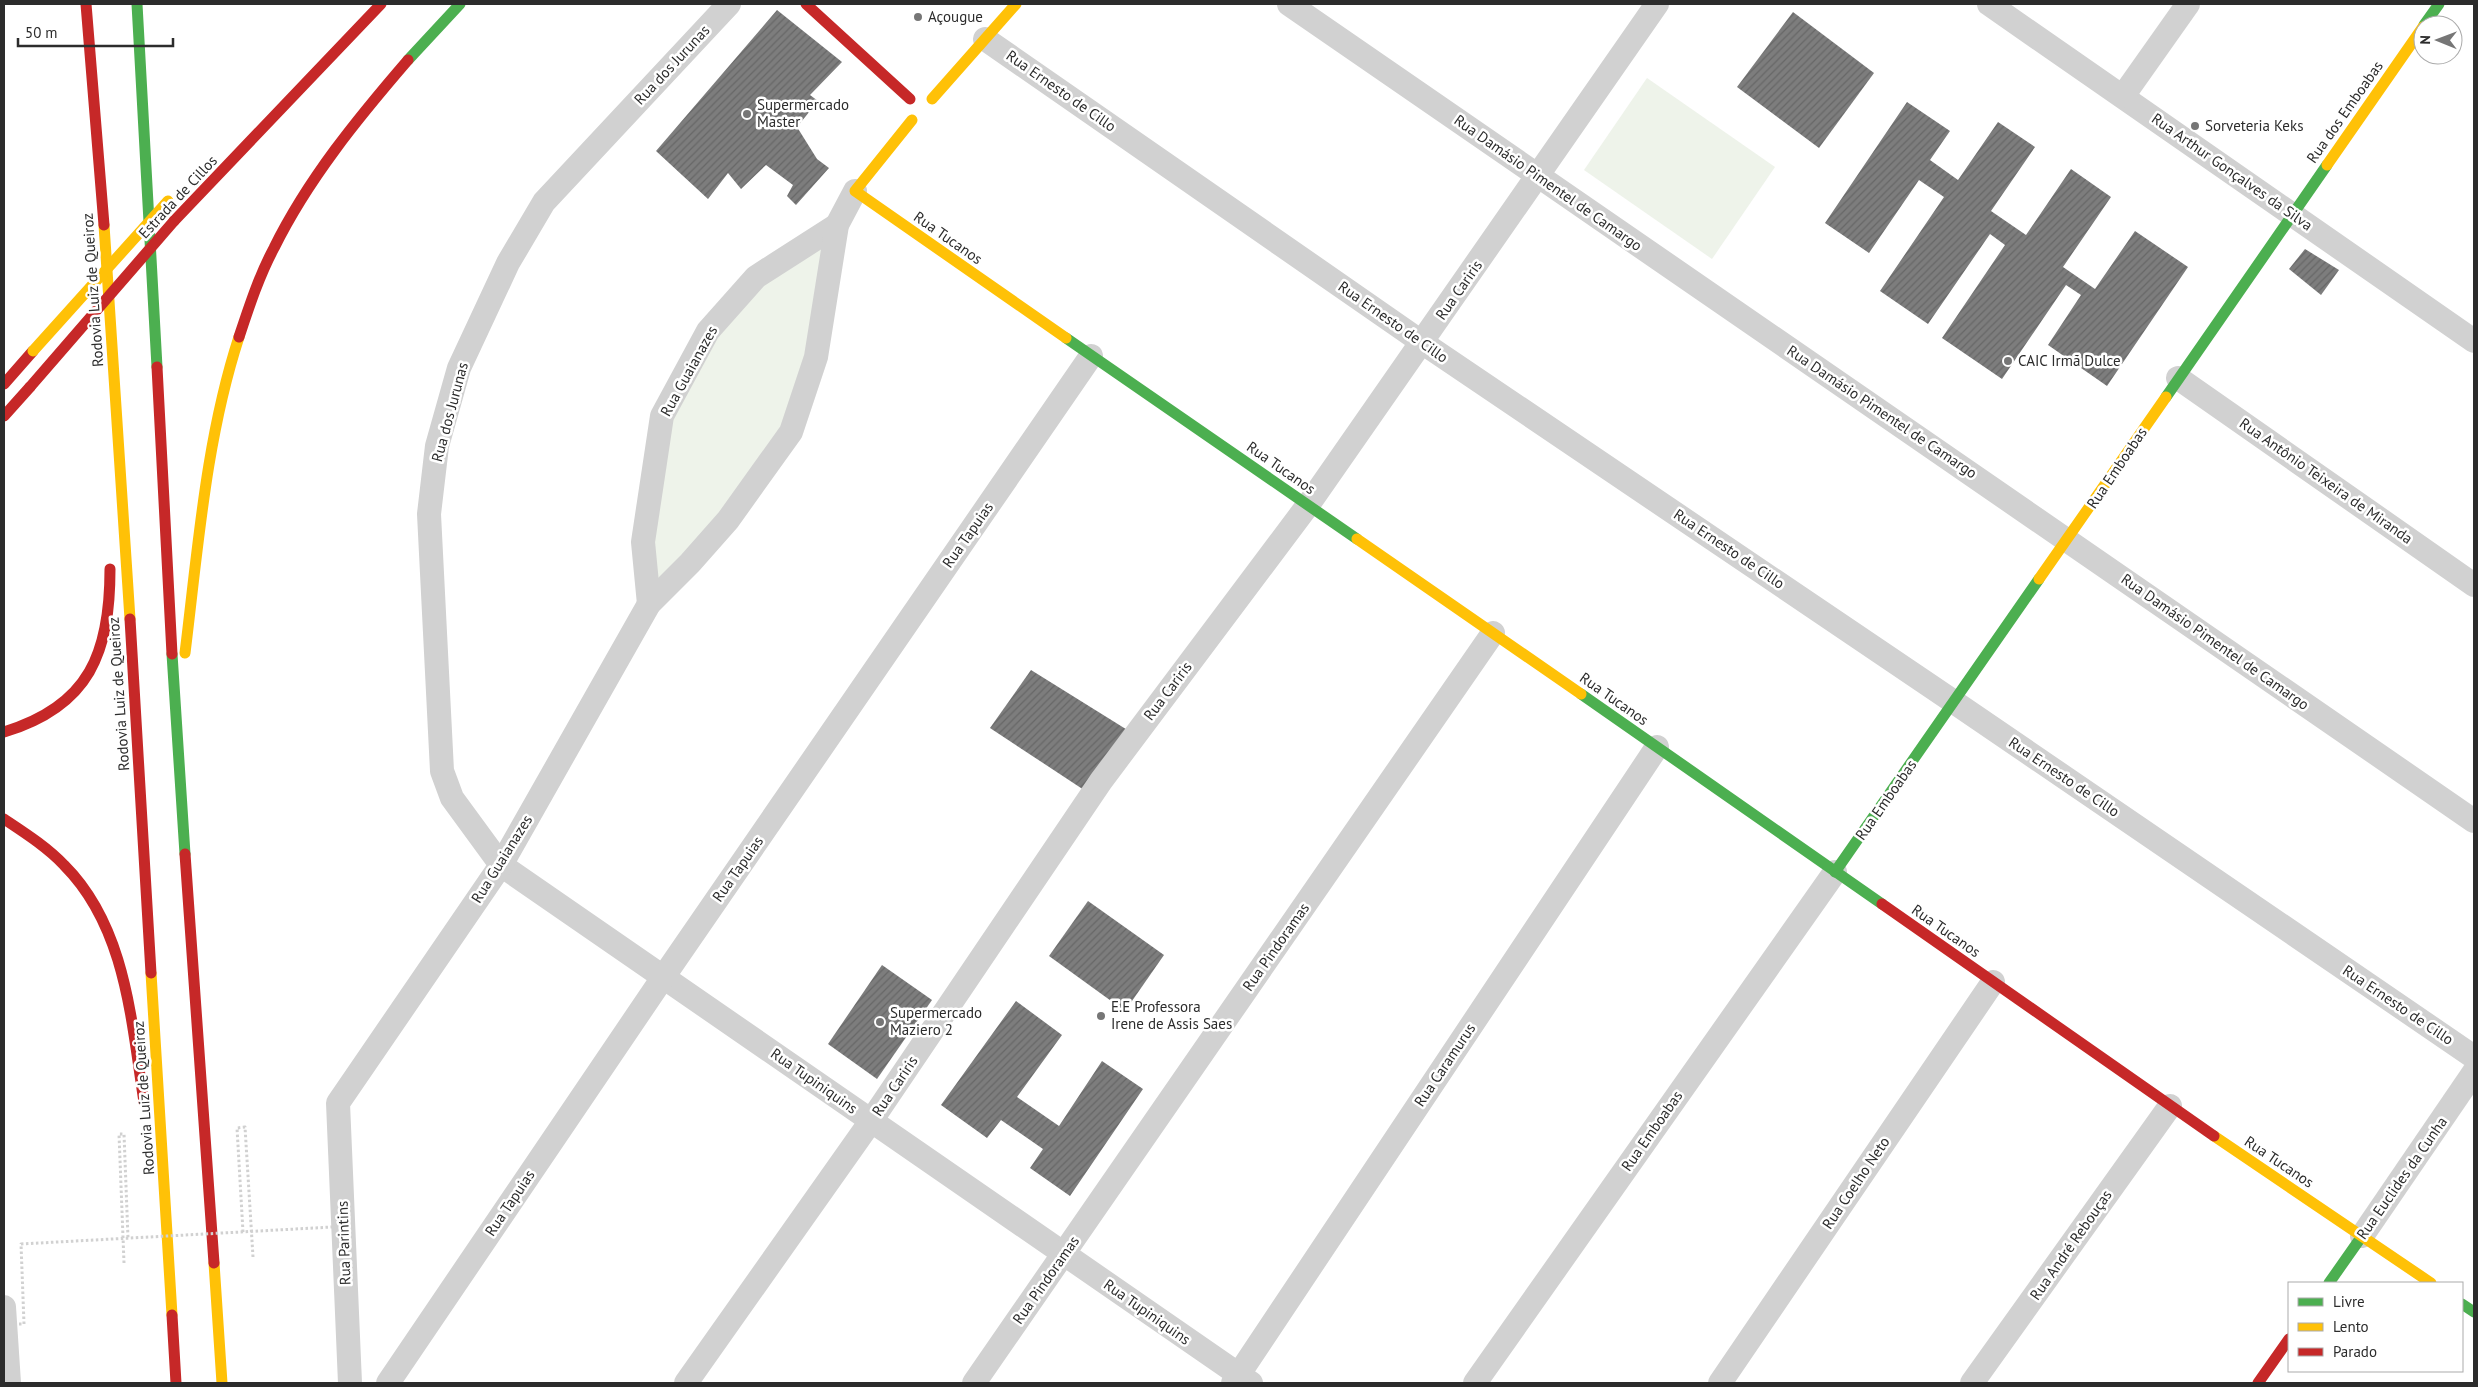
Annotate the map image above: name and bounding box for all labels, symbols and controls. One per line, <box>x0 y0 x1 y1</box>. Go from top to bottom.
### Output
place label: Açougue <box>928 7 983 26</box>
marker: Açougue <box>912 11 924 23</box>
scale bar <box>18 15 172 47</box>
north arrow <box>2413 15 2463 65</box>
street label: Rua dos Jurunas <box>630 21 713 109</box>
text: 50 m <box>25 23 58 42</box>
text: N <box>2416 35 2434 45</box>
street label: Rua Ernesto de Cillo <box>1003 46 1120 136</box>
street label: Rua dos Emboabas <box>2302 57 2387 166</box>
place label: Supermercado Master <box>757 95 849 131</box>
marker: Supermercado Master <box>741 108 753 120</box>
street label: Rua Arthur Gonçalves da Silva <box>2148 109 2316 234</box>
street label: Rua Damásio Pimentel de Camargo <box>1451 110 1646 255</box>
place label: Sorveteria Keks <box>2205 116 2303 135</box>
marker: Sorveteria Keks <box>2189 120 2201 132</box>
street label: Estrada de Cillos <box>134 151 221 242</box>
street label: Rua Tucanos <box>910 207 986 268</box>
street label: Rodovia Luiz de Queiroz <box>78 213 107 368</box>
street label: Rua Cariris <box>1431 256 1486 323</box>
street label: Rua Ernesto de Cillo <box>1335 277 1452 367</box>
street label: Rua Guaianazes <box>656 322 721 419</box>
street label: Rua Damásio Pimentel de Camargo <box>1784 341 1981 482</box>
place label: CAIC Irmã Dulce <box>2018 351 2121 370</box>
marker: CAIC Irmã Dulce <box>2002 355 2014 367</box>
street label: Rua dos Jurunas <box>427 360 472 464</box>
street label: Rua Antônio Teixeira de Miranda <box>2236 413 2417 548</box>
street label: Rua Emboabas <box>2082 423 2151 512</box>
street label: Rua Tucanos <box>1243 437 1319 498</box>
street label: Rua Tapuias <box>938 498 997 571</box>
street label: Rua Ernesto de Cillo <box>1670 504 1788 593</box>
street label: Rua Damásio Pimentel de Camargo <box>2118 569 2313 714</box>
street label: Rodovia Luiz de Queiroz <box>104 617 133 772</box>
street label: Rua Cariris <box>1139 658 1196 724</box>
street label: Rua Tucanos <box>1576 668 1652 729</box>
street label: Rua Ernesto de Cillo <box>2005 732 2123 821</box>
street label: Rua Emboabas <box>1851 756 1920 844</box>
street label: Rua Guaianazes <box>467 811 536 906</box>
street label: Rua Tapuias <box>708 832 767 905</box>
street label: Rua Pindoramas <box>1238 899 1313 995</box>
street label: Rua Tucanos <box>1908 900 1984 961</box>
street label: Rua Ernesto de Cillo <box>2339 960 2457 1049</box>
place label: E.E Professora Irene de Assis Saes <box>1111 997 1232 1033</box>
place label: Supermercado Maziero 2 <box>890 1003 982 1039</box>
marker: E.E Professora Irene de Assis Saes <box>1095 1010 1107 1022</box>
marker: Supermercado Maziero 2 <box>874 1016 886 1028</box>
street label: Rua Caramurus <box>1410 1019 1479 1110</box>
street label: Rodovia Luiz de Queiroz <box>129 1021 158 1176</box>
street label: Rua Tupiniquins <box>767 1044 861 1118</box>
street label: Rua Cariris <box>868 1052 922 1119</box>
street label: Rua Emboabas <box>1617 1087 1686 1175</box>
street label: Rua Euclides da Cunha <box>2352 1113 2451 1243</box>
street label: Rua Tucanos <box>2241 1131 2318 1192</box>
street label: Rua Coelho Neto <box>1818 1133 1893 1233</box>
street label: Rua Tapuias <box>480 1166 539 1240</box>
street label: Rua André Rebouças <box>2025 1186 2116 1303</box>
street label: Rua Parintins <box>333 1200 354 1286</box>
street label: Rua Pindoramas <box>1008 1232 1083 1328</box>
street label: Rua Tupiniquins <box>1100 1275 1194 1349</box>
legend <box>2288 1282 2463 1372</box>
text: Livre <box>2333 1292 2365 1311</box>
text: Lento <box>2333 1317 2369 1336</box>
text: Parado <box>2333 1342 2377 1361</box>

